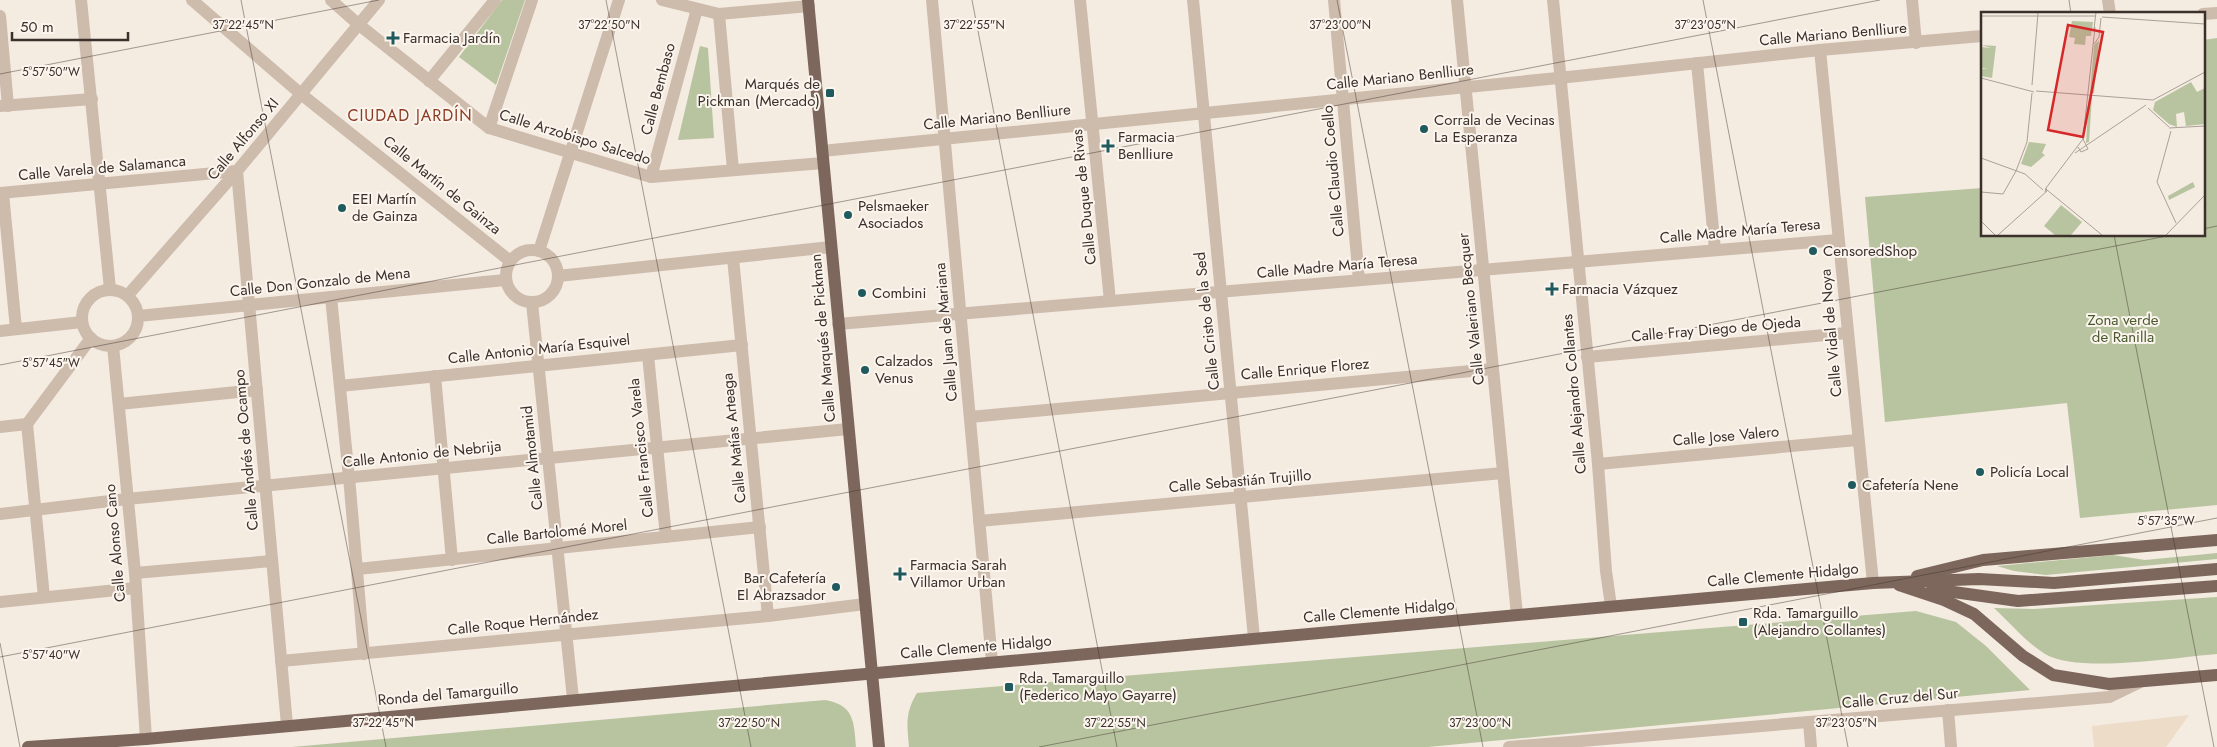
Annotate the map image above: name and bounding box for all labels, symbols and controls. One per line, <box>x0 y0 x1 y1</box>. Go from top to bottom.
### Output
scale bar <box>12 10 129 42</box>
inset map <box>1981 12 2204 236</box>
text: 50 m <box>20 16 54 38</box>
text: 37°22'45"N <box>212 16 274 34</box>
text: 37°22'50"N <box>578 16 640 34</box>
text: 37°22'55"N <box>943 16 1005 34</box>
text: 37°23'00"N <box>1309 16 1371 34</box>
text: 37°23'05"N <box>1674 16 1736 34</box>
street label: Calle Mariano Benlliure <box>1758 17 1908 51</box>
place label: Farmacia Jardín <box>403 27 500 49</box>
marker: Farmacia Jardín <box>387 32 399 44</box>
street label: Calle Bembaso <box>635 41 681 137</box>
street label: Calle Mariano Benlliure <box>1325 58 1475 96</box>
text: 5°57'50"W <box>22 63 80 81</box>
place label: Marqués de Pickman (Mercado) <box>698 73 820 112</box>
marker: Marqués de Pickman (Mercado) <box>824 87 836 99</box>
street label: Calle Alfonso XI <box>202 93 284 185</box>
street label: Calle Mariano Benlliure <box>922 98 1072 136</box>
street label: Calle Arzobispo Salcedo <box>497 103 653 171</box>
district label: CIUDAD JARDÍN <box>347 104 473 127</box>
street label: Calle Claudio Coello <box>1316 104 1350 238</box>
place label: Corrala de Vecinas La Esperanza <box>1434 109 1555 148</box>
marker: Corrala de Vecinas La Esperanza <box>1418 123 1430 135</box>
place label: Farmacia Benlliure <box>1118 126 1175 165</box>
street label: Calle Duque de Rivas <box>1066 128 1102 266</box>
street label: Calle Martín de Gainza <box>378 130 506 240</box>
marker: Farmacia Benlliure <box>1102 140 1114 152</box>
street label: Calle Varela de Salamanca <box>17 150 187 186</box>
place label: EEI Martín de Gainza <box>352 188 418 227</box>
place label: Pelsmaeker Asociados <box>858 195 930 234</box>
marker: EEI Martín de Gainza <box>336 202 348 214</box>
marker: Pelsmaeker Asociados <box>842 209 854 221</box>
street label: Calle Madre María Teresa <box>1659 213 1821 249</box>
street label: Calle Valeriano Becquer <box>1452 231 1490 386</box>
place label: CensoredShop <box>1823 240 1918 262</box>
marker: CensoredShop <box>1807 245 1819 257</box>
street label: Calle Madre María Teresa <box>1256 248 1418 284</box>
street label: Calle Cristo de la Sed <box>1189 251 1225 391</box>
street label: Calle Marqués de Pickman <box>805 253 841 423</box>
street label: Calle Don Gonzalo de Mena <box>229 262 411 302</box>
street label: Calle Juan de Mariana <box>929 262 963 402</box>
street label: Calle Vidal de Noya <box>1814 268 1848 398</box>
place label: Farmacia Vázquez <box>1562 278 1678 300</box>
place label: Combini <box>872 282 926 304</box>
marker: Farmacia Vázquez <box>1546 283 1558 295</box>
marker: Combini <box>856 287 868 299</box>
park label: Zona verde de Ranilla <box>2087 309 2159 348</box>
street label: Calle Fray Diego de Ojeda <box>1630 311 1802 347</box>
street label: Calle Alejandro Collantes <box>1556 313 1592 475</box>
street label: Calle Antonio María Esquivel <box>447 328 631 370</box>
place label: Calzados Venus <box>875 350 933 389</box>
street label: Calle Enrique Florez <box>1240 352 1370 386</box>
text: 5°57'45"W <box>22 354 80 372</box>
marker: Calzados Venus <box>859 364 871 376</box>
street label: Calle Andrés de Ocampo <box>228 369 264 531</box>
street label: Calle Matías Arteaga <box>716 372 752 504</box>
street label: Calle Francisco Varela <box>623 377 659 519</box>
street label: Calle Almotamid <box>516 405 548 511</box>
street label: Calle Jose Valero <box>1672 420 1780 452</box>
street label: Calle Antonio de Nebrija <box>342 435 502 473</box>
place label: Policía Local <box>1990 461 2069 483</box>
street label: Calle Sebastián Trujillo <box>1168 464 1312 498</box>
marker: Policía Local <box>1974 466 1986 478</box>
place label: Cafetería Nene <box>1862 474 1959 496</box>
marker: Cafetería Nene <box>1846 479 1858 491</box>
street label: Calle Alonso Cano <box>99 483 131 603</box>
text: 5°57'35"W <box>2137 512 2195 530</box>
street label: Calle Bartolomé Morel <box>486 514 628 550</box>
place label: Farmacia Sarah Villamor Urban <box>910 554 1007 593</box>
street label: Calle Clemente Hidalgo <box>1706 557 1860 593</box>
place label: Bar Cafetería El Abrazsador <box>737 567 827 606</box>
marker: Farmacia Sarah Villamor Urban <box>894 568 906 580</box>
marker: Bar Cafetería El Abrazsador <box>830 581 842 593</box>
street label: Calle Clemente Hidalgo <box>1302 593 1456 629</box>
place label: Rda. Tamarguillo (Alejandro Collantes) <box>1753 602 1886 641</box>
street label: Calle Roque Hernández <box>447 603 600 641</box>
marker: Rda. Tamarguillo (Alejandro Collantes) <box>1737 616 1749 628</box>
street label: Calle Clemente Hidalgo <box>899 629 1053 665</box>
text: 5°57'40"W <box>22 646 80 664</box>
place label: Rda. Tamarguillo (Federico Mayo Gayarre) <box>1019 667 1177 706</box>
street label: Ronda del Tamarguillo <box>377 677 519 711</box>
marker: Rda. Tamarguillo (Federico Mayo Gayarre) <box>1003 681 1015 693</box>
street label: Calle Cruz del Sur <box>1841 682 1960 714</box>
text: 37°22'45"N <box>352 714 414 732</box>
text: 37°22'50"N <box>718 714 780 732</box>
text: 37°22'55"N <box>1084 714 1146 732</box>
text: 37°23'00"N <box>1449 714 1511 732</box>
text: 37°23'05"N <box>1815 714 1877 732</box>

